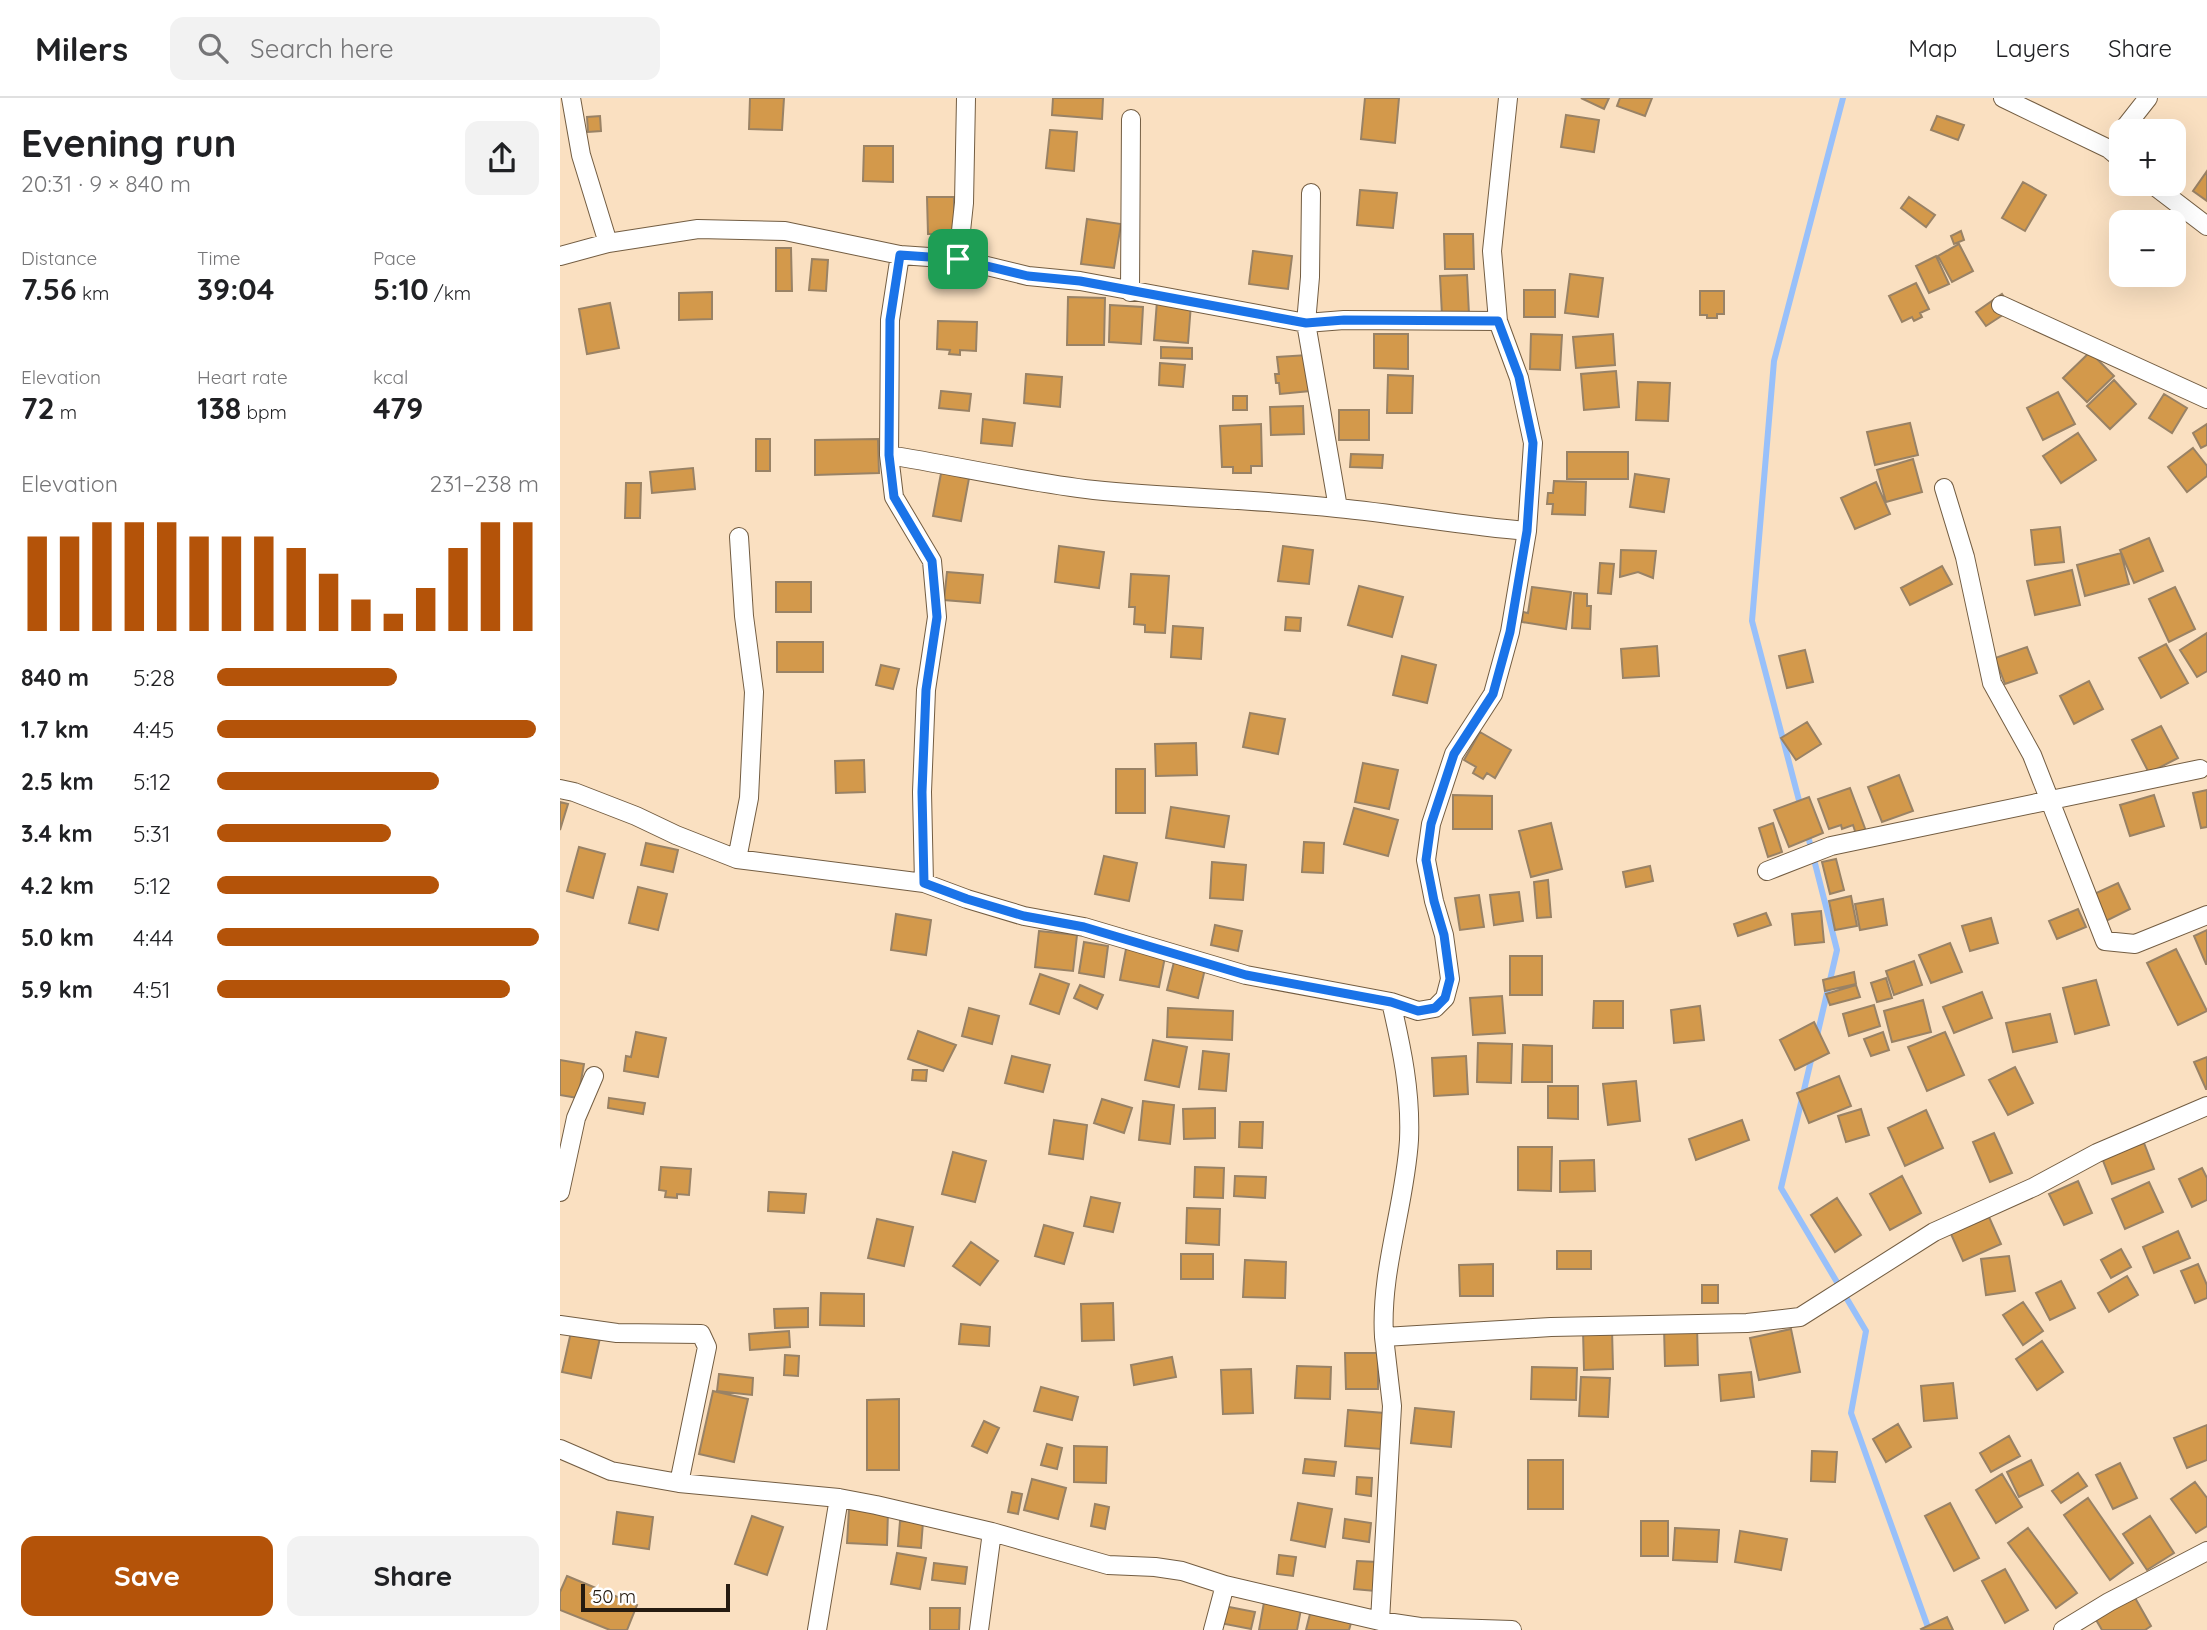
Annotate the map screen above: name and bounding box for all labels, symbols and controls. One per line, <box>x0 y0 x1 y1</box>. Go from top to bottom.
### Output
search box <box>170 17 660 80</box>
text: Milers <box>35 28 128 69</box>
icon: search <box>194 29 232 67</box>
text: Search here <box>250 32 394 65</box>
text: Map <box>1908 33 1957 63</box>
text: Layers <box>1995 33 2070 63</box>
text: Share <box>2108 33 2172 63</box>
text: Evening run <box>21 119 236 167</box>
map controls <box>2109 119 2186 287</box>
button: + <box>2109 119 2186 196</box>
button: share <box>465 121 539 195</box>
text: 20:31 · 9 × 840 m <box>21 169 191 198</box>
button: − <box>2109 210 2186 287</box>
pin <box>928 229 988 289</box>
icon: arrive <box>939 240 977 278</box>
text: Distance <box>21 246 97 270</box>
text: Time <box>197 246 241 270</box>
text: Pace <box>373 246 416 270</box>
text: 7.56 <box>21 270 77 308</box>
text: 39:04 <box>197 270 274 308</box>
text: 5:10 <box>373 270 429 308</box>
text: km <box>77 281 109 305</box>
text: /km <box>429 281 471 305</box>
text: Elevation <box>21 365 101 389</box>
text: Heart rate <box>197 365 288 389</box>
text: kcal <box>373 365 408 389</box>
text: 72 <box>21 389 55 427</box>
text: 138 <box>197 389 241 427</box>
text: 479 <box>373 389 423 427</box>
text: m <box>55 400 77 424</box>
text: bpm <box>241 400 287 424</box>
text: Elevation <box>21 469 118 498</box>
text: 231–238 m <box>429 469 539 498</box>
text: 840 m <box>21 663 89 692</box>
text: 5:28 <box>133 663 175 692</box>
text: 1.7 km <box>21 715 89 744</box>
text: 4:45 <box>133 715 174 744</box>
text: 2.5 km <box>21 767 94 796</box>
text: 5:12 <box>133 767 171 796</box>
text: 3.4 km <box>21 819 93 848</box>
text: 5:31 <box>133 819 170 848</box>
text: 4.2 km <box>21 871 94 900</box>
text: 5:12 <box>133 871 171 900</box>
text: 5.0 km <box>21 923 94 952</box>
text: 4:44 <box>133 923 174 952</box>
text: 5.9 km <box>21 975 93 1004</box>
text: 4:51 <box>133 975 170 1004</box>
button: Save <box>21 1536 273 1616</box>
button: Share <box>287 1536 539 1616</box>
scale bar <box>581 1581 730 1613</box>
text: 50 m <box>592 1584 636 1608</box>

